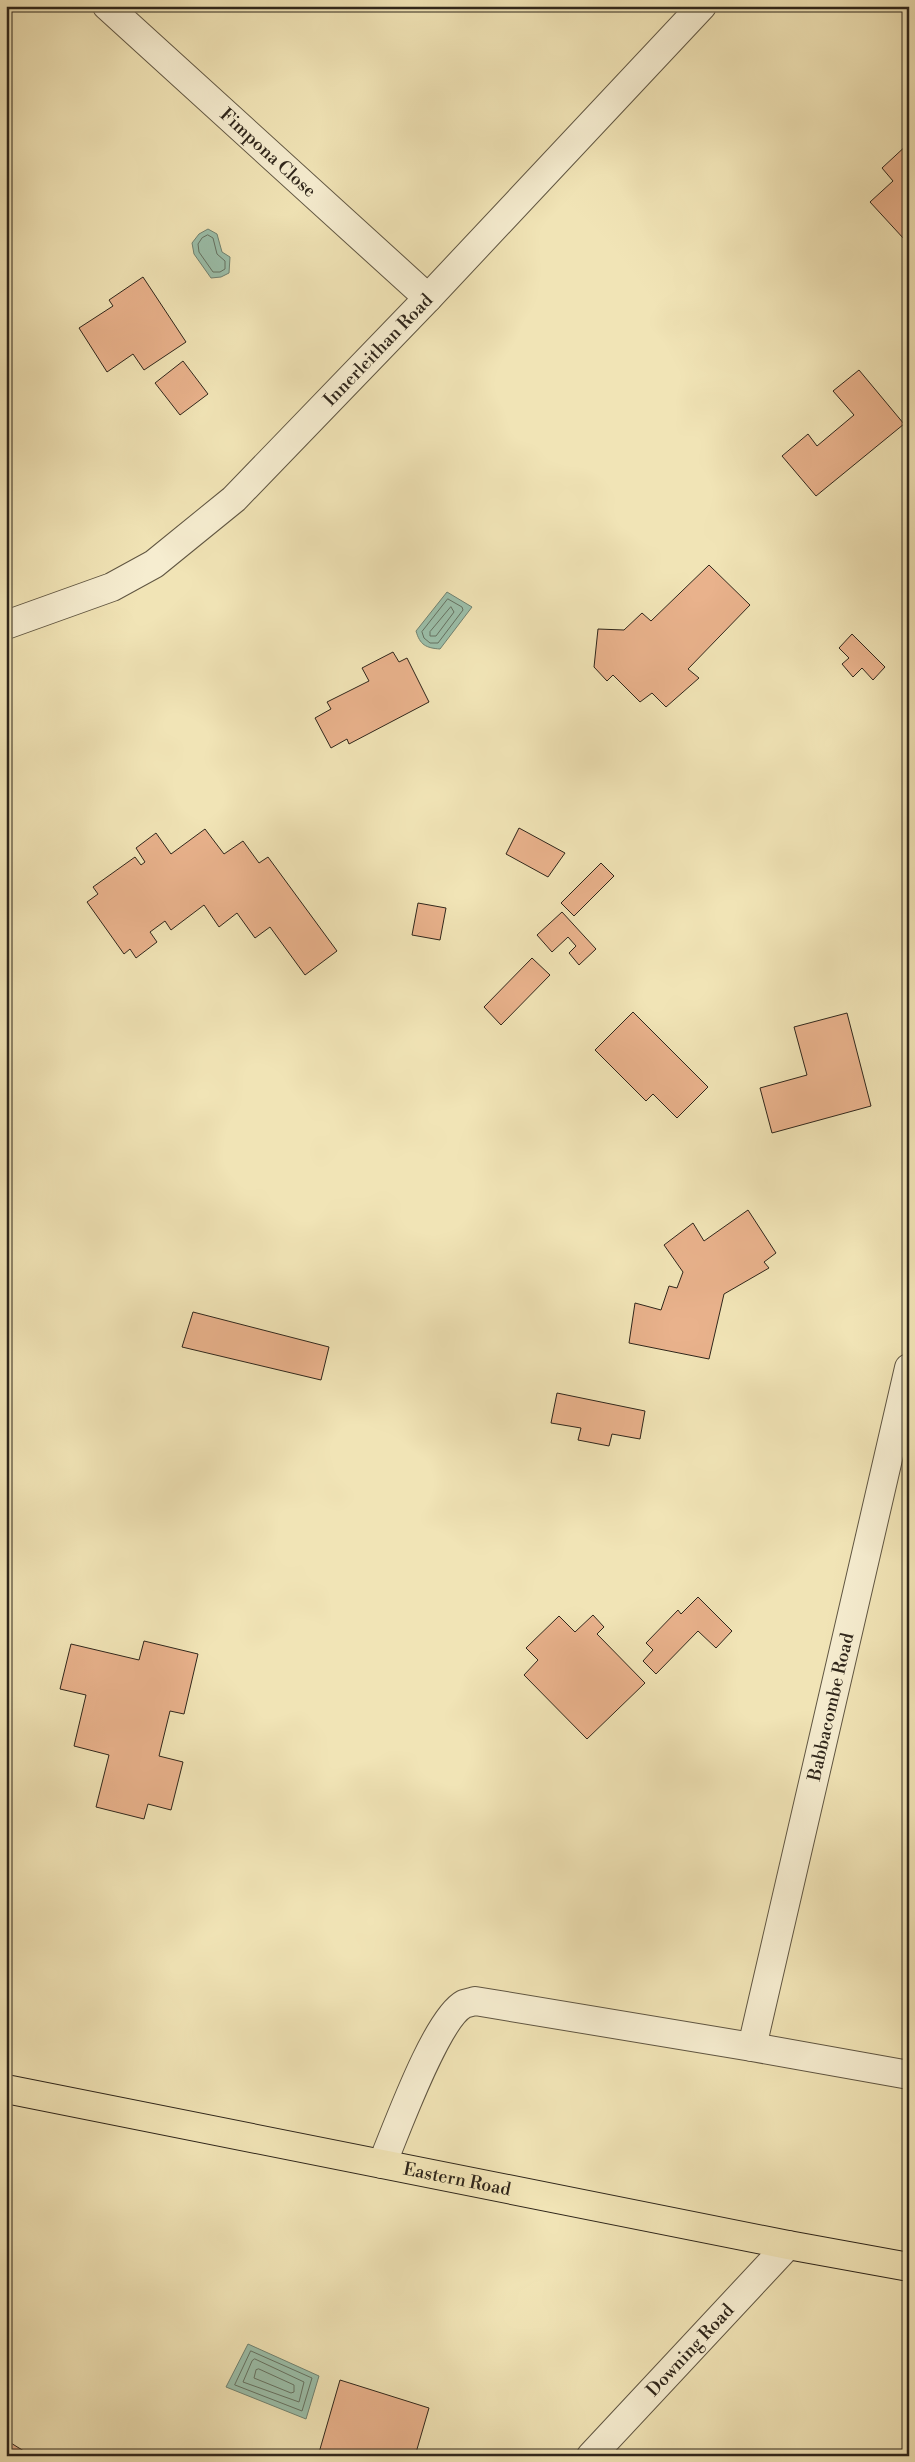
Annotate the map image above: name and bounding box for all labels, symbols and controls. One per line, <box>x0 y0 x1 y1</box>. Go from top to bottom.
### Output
street label: Fimpona Close <box>215 103 321 203</box>
street label: Innerleithan Road <box>319 288 439 411</box>
street label: Babbacombe Road <box>803 1630 860 1784</box>
street label: Eastern Road <box>401 2158 514 2202</box>
street label: Downing Road <box>642 2299 740 2401</box>

